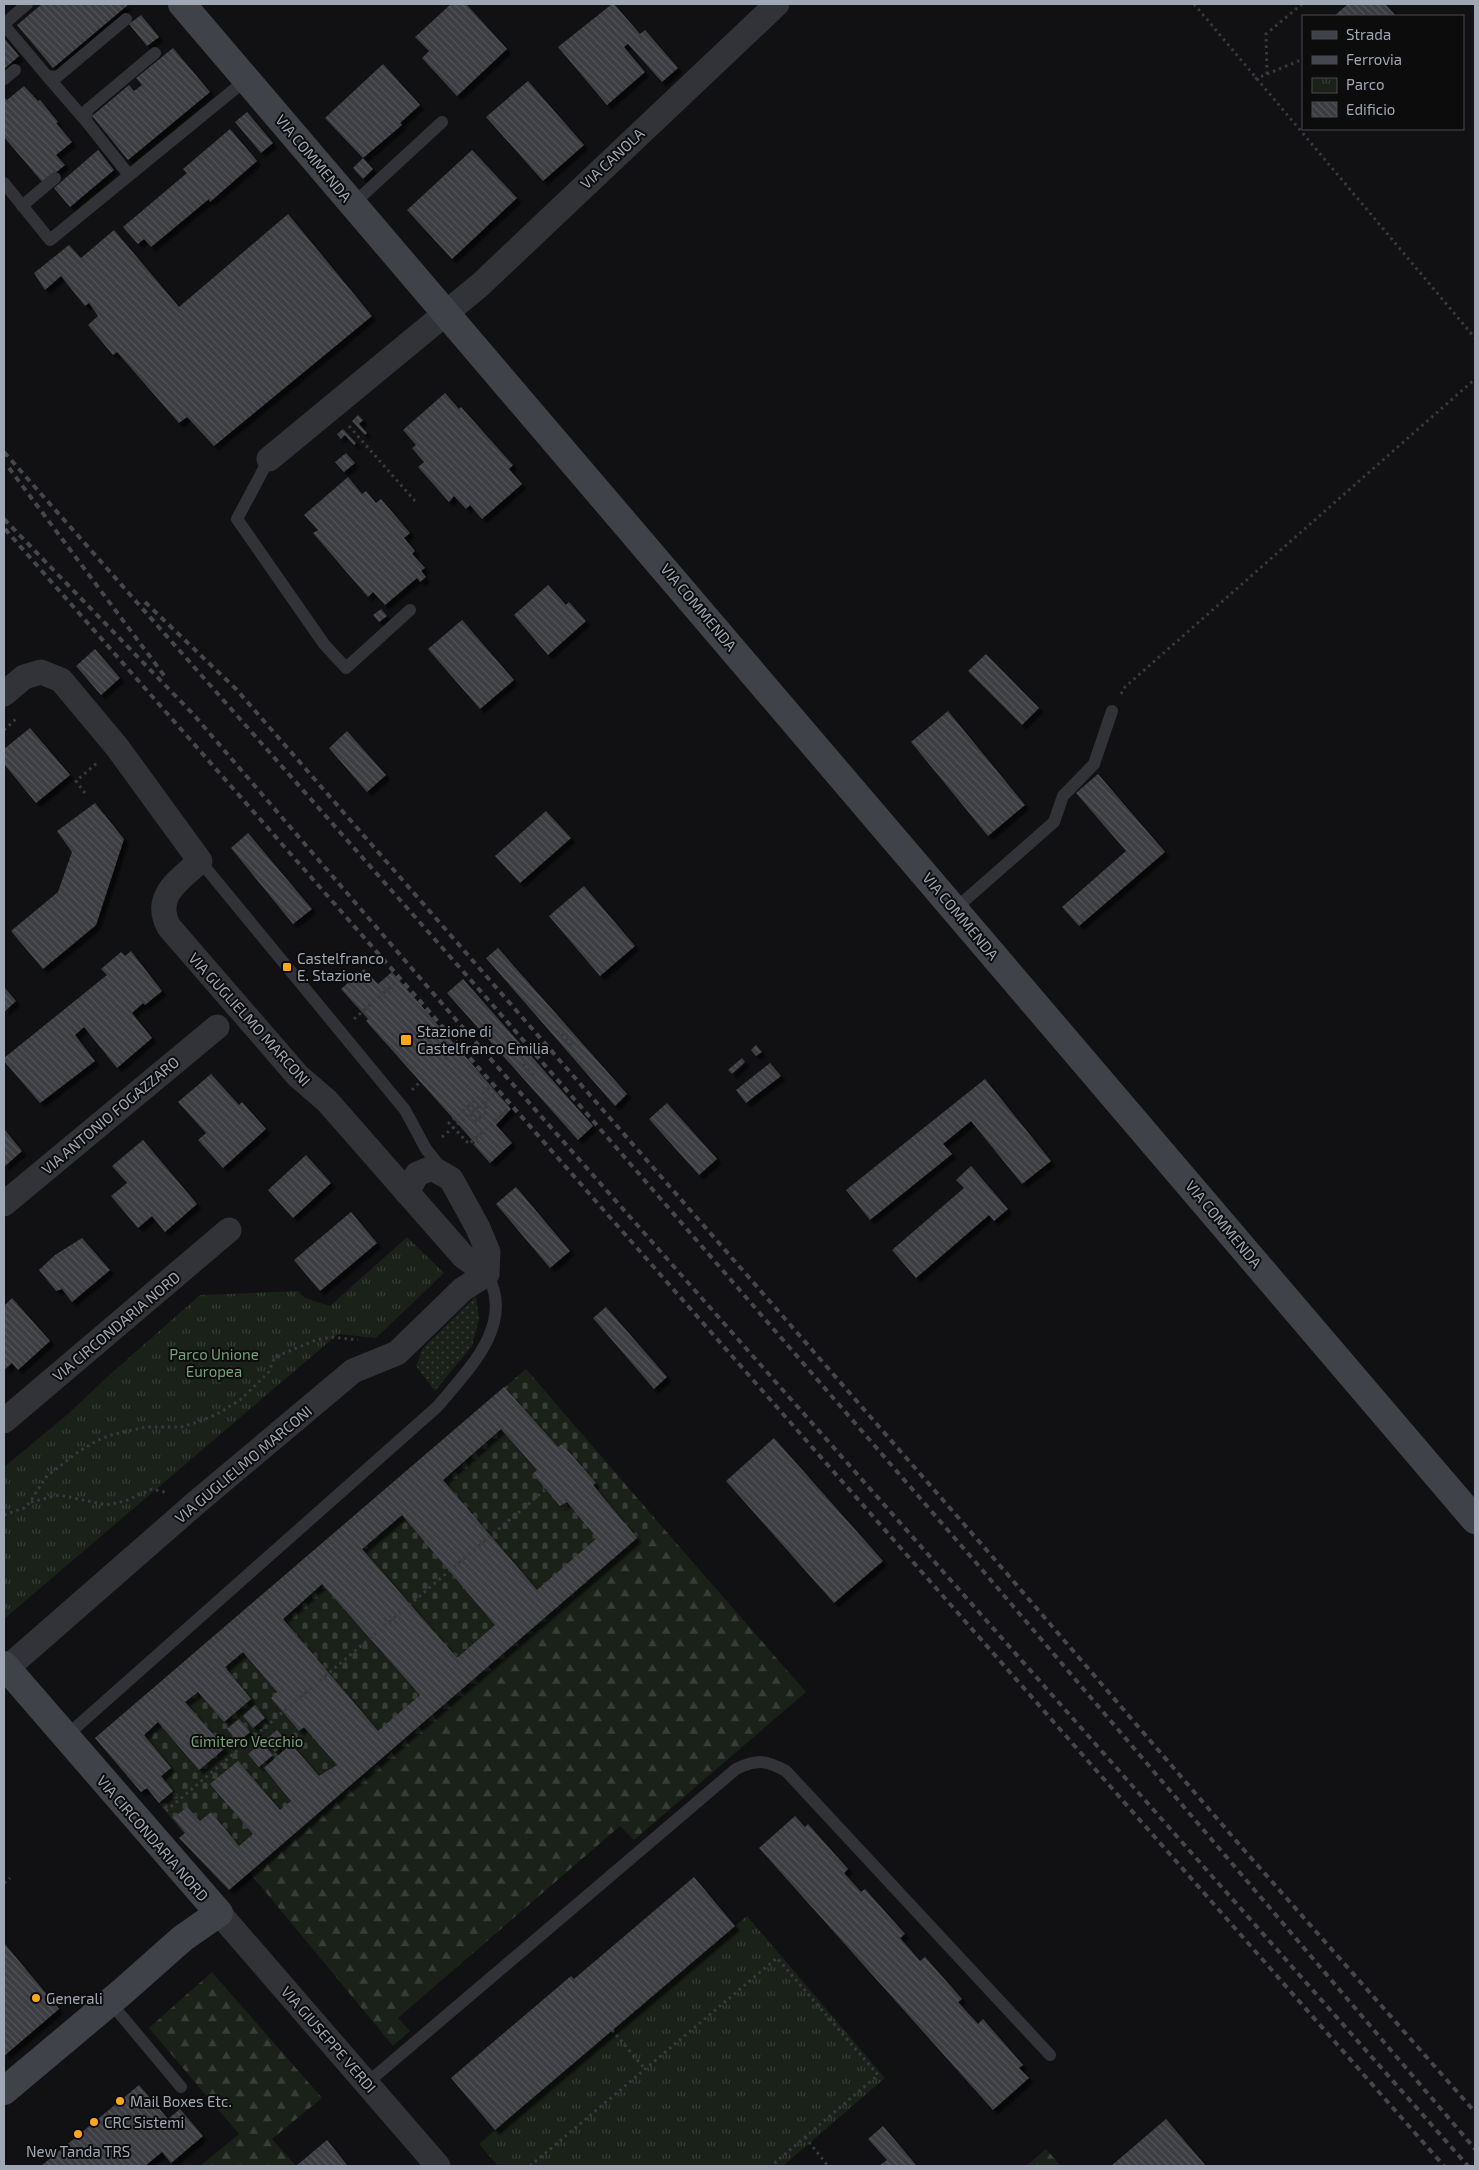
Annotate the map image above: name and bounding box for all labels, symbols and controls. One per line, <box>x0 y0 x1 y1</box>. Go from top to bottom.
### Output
legend <box>1302 15 1464 130</box>
text: Strada <box>1346 25 1391 43</box>
text: Ferrovia <box>1346 50 1402 68</box>
text: Parco <box>1346 75 1385 93</box>
text: Edificio <box>1346 100 1395 118</box>
street label: VIA COMMENDA <box>272 111 356 206</box>
street label: VIA CANOLA <box>576 123 648 192</box>
street label: VIA COMMENDA <box>657 560 741 655</box>
street label: VIA COMMENDA <box>919 869 1003 964</box>
street label: VIA GUGLIELMO MARCONI <box>185 949 315 1089</box>
place label: Castelfranco E. Stazione <box>297 949 384 984</box>
marker: Castelfranco E. Stazione <box>281 961 293 973</box>
place label: Stazione di Castelfranco Emilia <box>417 1022 549 1057</box>
marker: Stazione di Castelfranco Emilia <box>399 1033 413 1047</box>
street label: VIA ANTONIO FOGAZZARO <box>38 1052 182 1178</box>
street label: VIA COMMENDA <box>1182 1177 1266 1272</box>
street label: VIA CIRCONDARIA NORD <box>49 1267 183 1385</box>
park label: Parco Unione Europea <box>169 1345 259 1380</box>
street label: VIA GUGLIELMO MARCONI <box>171 1401 315 1527</box>
park label: Cimitero Vecchio <box>191 1732 303 1750</box>
street label: VIA CIRCONDARIA NORD <box>93 1771 213 1905</box>
street label: VIA GIUSEPPE VERDI <box>278 1982 380 2096</box>
place label: Generali <box>46 1989 103 2007</box>
marker: Generali <box>30 1992 42 2004</box>
place label: Mail Boxes Etc. <box>130 2092 232 2110</box>
marker: Mail Boxes Etc. <box>114 2095 126 2107</box>
place label: CRC Sistemi <box>104 2113 184 2131</box>
marker: CRC Sistemi <box>88 2116 100 2128</box>
marker: New Tanda TRS <box>72 2128 84 2140</box>
place label: New Tanda TRS <box>26 2142 130 2160</box>

